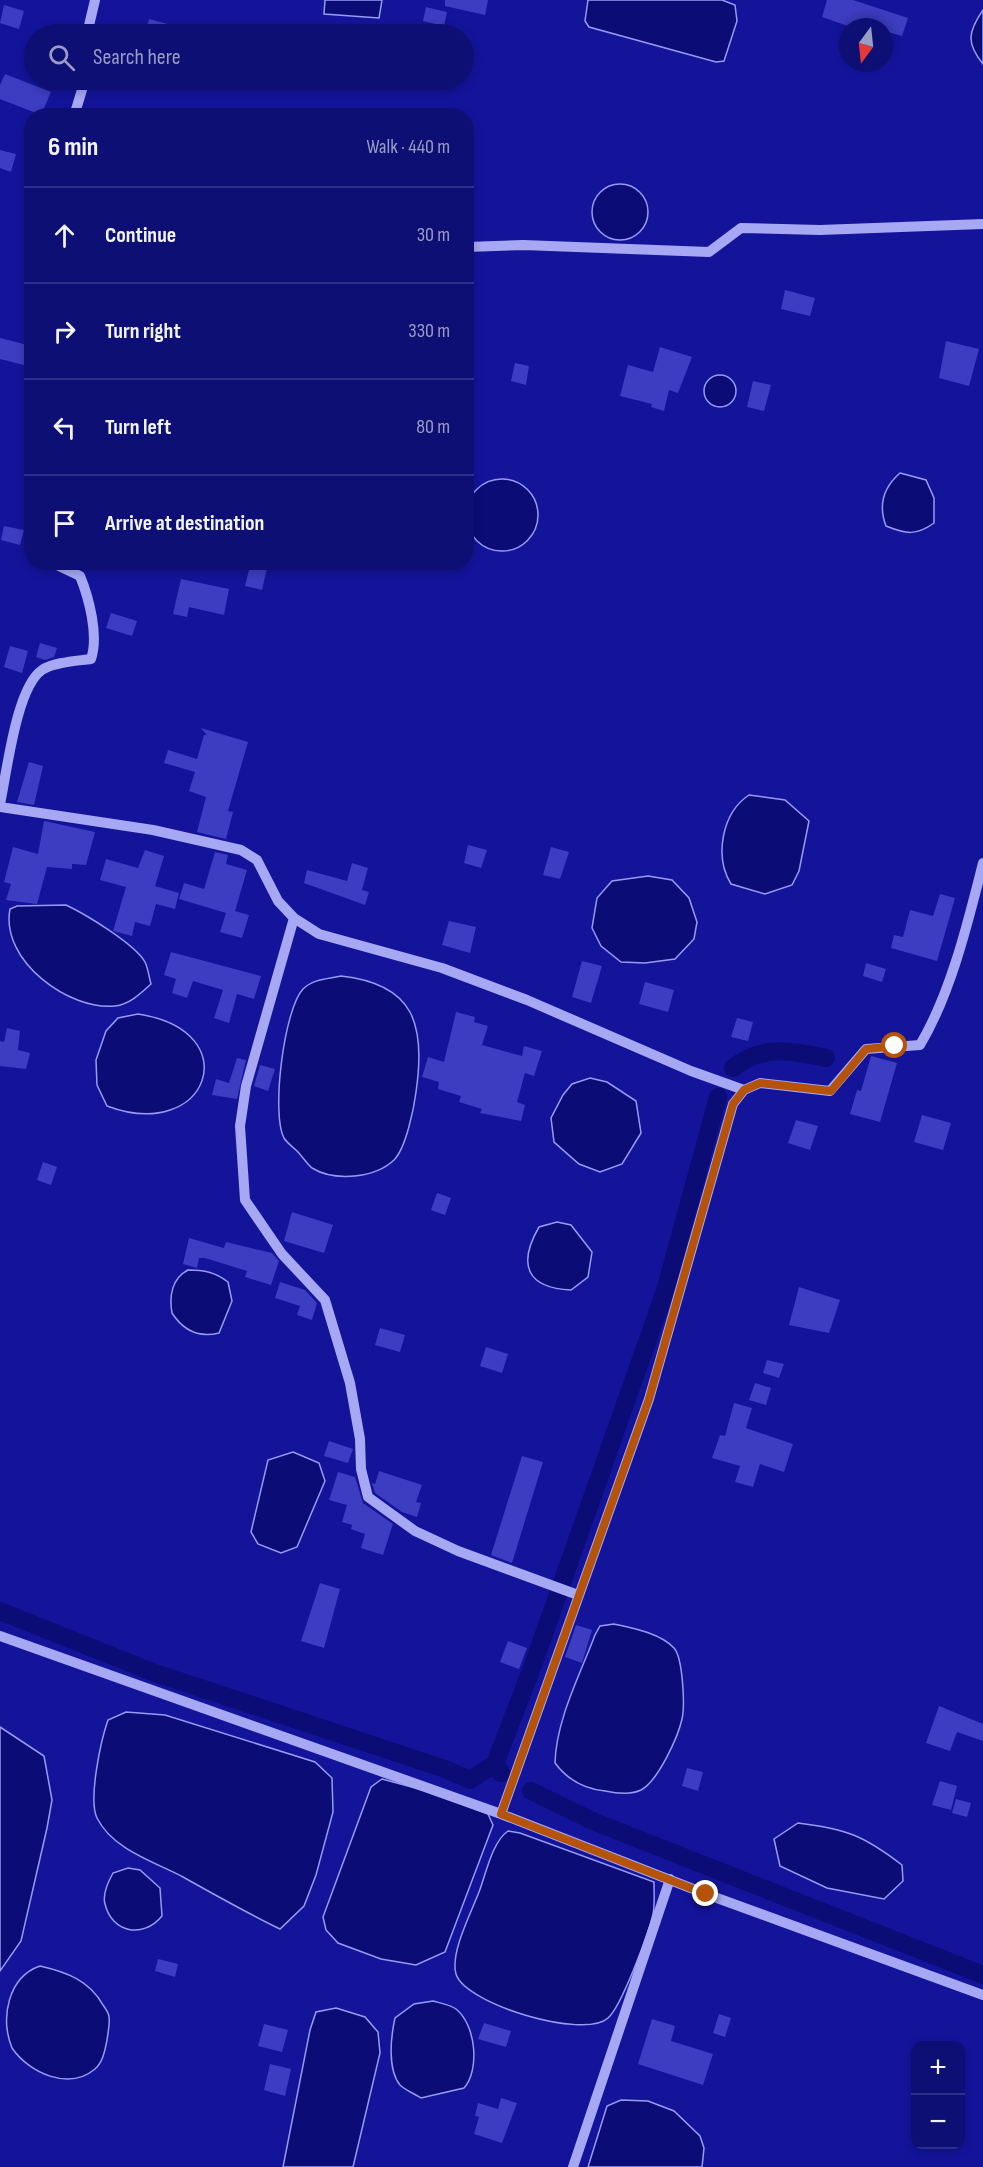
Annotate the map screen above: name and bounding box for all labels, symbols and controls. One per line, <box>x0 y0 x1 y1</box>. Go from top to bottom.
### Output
north arrow <box>839 18 893 72</box>
search box <box>24 24 474 90</box>
icon: search <box>45 41 78 74</box>
text: Search here <box>93 44 180 71</box>
text: 6 min <box>48 132 98 163</box>
text: Walk · 440 m <box>366 135 450 159</box>
icon: ahead <box>48 219 81 252</box>
text: Continue <box>105 222 176 249</box>
text: 30 m <box>417 223 450 247</box>
icon: right <box>48 315 81 348</box>
text: Turn right <box>105 318 181 345</box>
text: 330 m <box>408 319 450 343</box>
icon: left <box>48 411 81 444</box>
text: Turn left <box>105 414 171 441</box>
text: 80 m <box>416 415 450 439</box>
icon: arrive <box>48 507 81 540</box>
text: Arrive at destination <box>105 510 264 537</box>
route start <box>881 1032 907 1058</box>
route end <box>692 1880 718 1906</box>
map controls <box>911 2041 965 2149</box>
button: + <box>911 2041 965 2095</box>
button: − <box>911 2095 965 2149</box>

